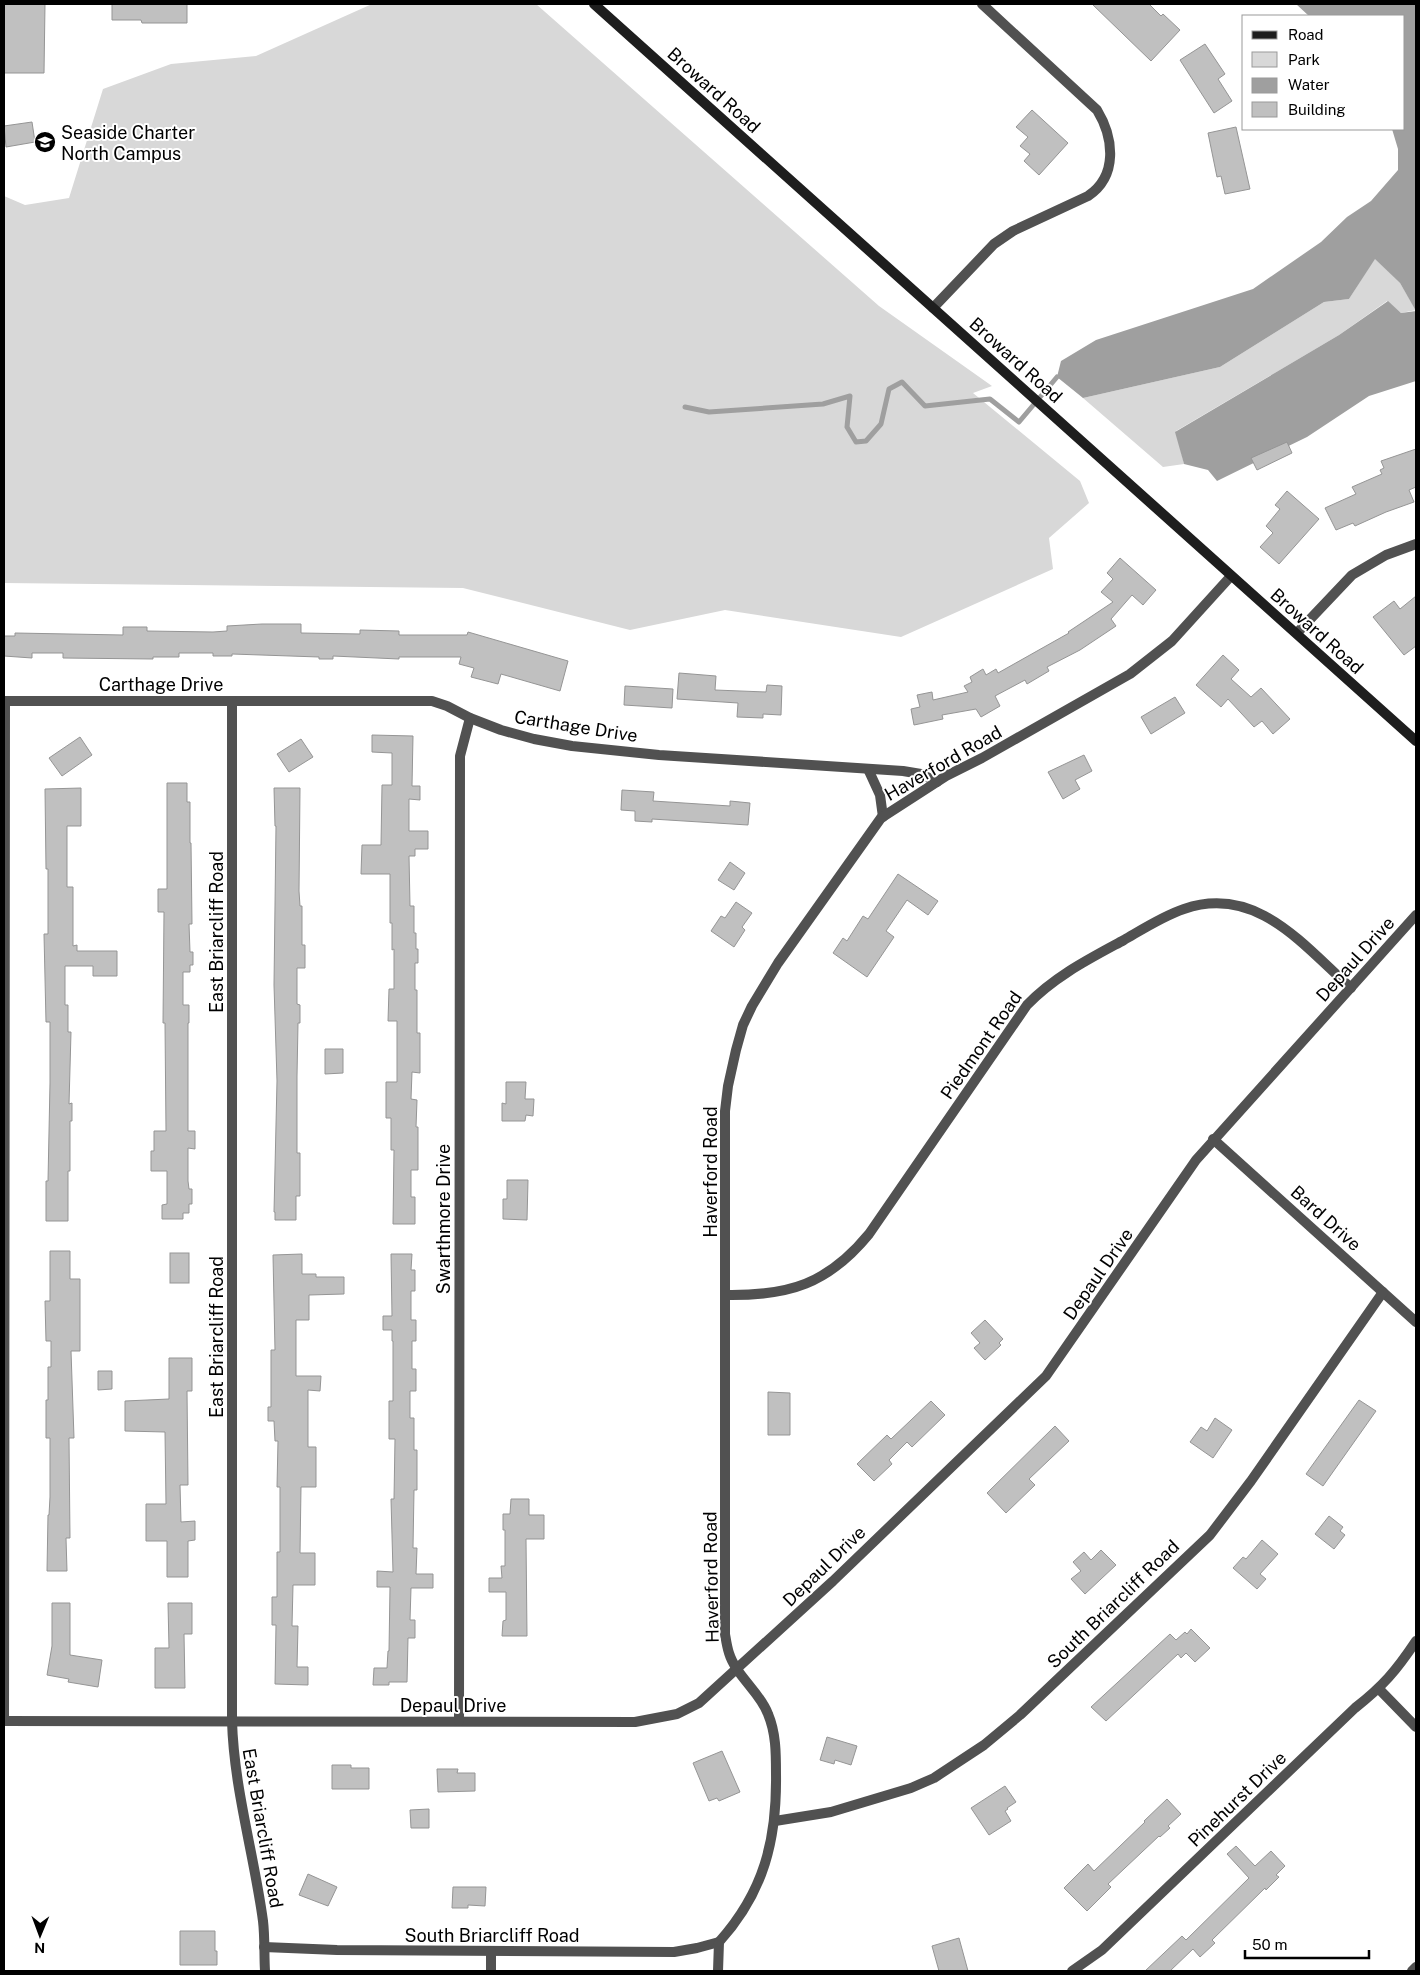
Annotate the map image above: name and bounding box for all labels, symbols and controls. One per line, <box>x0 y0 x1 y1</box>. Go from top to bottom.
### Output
legend <box>1242 15 1405 130</box>
text: Road <box>1288 26 1324 43</box>
street label: Broward Road <box>663 43 765 137</box>
text: Park <box>1288 51 1320 68</box>
text: Water <box>1288 76 1330 93</box>
text: Building <box>1288 101 1346 118</box>
place label: Seaside Charter North Campus <box>61 122 195 164</box>
school or university icon: Seaside Charter North Campus <box>33 130 57 154</box>
street label: Broward Road <box>965 313 1067 407</box>
street label: Broward Road <box>1266 584 1368 678</box>
street label: Carthage Drive <box>99 674 223 695</box>
street label: Carthage Drive <box>513 706 639 746</box>
street label: Haverford Road <box>881 721 1005 805</box>
street label: East Briarcliff Road <box>206 851 227 1013</box>
street label: Depaul Drive <box>1311 912 1399 1006</box>
street label: Piedmont Road <box>936 987 1026 1103</box>
street label: Haverford Road <box>700 1106 721 1238</box>
street label: Swarthmore Drive <box>433 1144 454 1294</box>
street label: Bard Drive <box>1287 1181 1365 1255</box>
street label: Depaul Drive <box>1059 1224 1137 1324</box>
street label: East Briarcliff Road <box>206 1256 227 1418</box>
street label: Haverford Road <box>699 1511 723 1643</box>
street label: Depaul Drive <box>778 1521 870 1611</box>
street label: South Briarcliff Road <box>1043 1536 1183 1672</box>
street label: Depaul Drive <box>400 1695 506 1716</box>
street label: East Briarcliff Road <box>239 1746 287 1910</box>
street label: Pinehurst Drive <box>1184 1747 1290 1851</box>
north arrow <box>15 1910 65 1960</box>
street label: South Briarcliff Road <box>404 1925 580 1946</box>
scale bar <box>1245 1928 1369 1960</box>
text: 50 m <box>1252 1936 1287 1953</box>
text: N <box>34 1940 45 1956</box>

